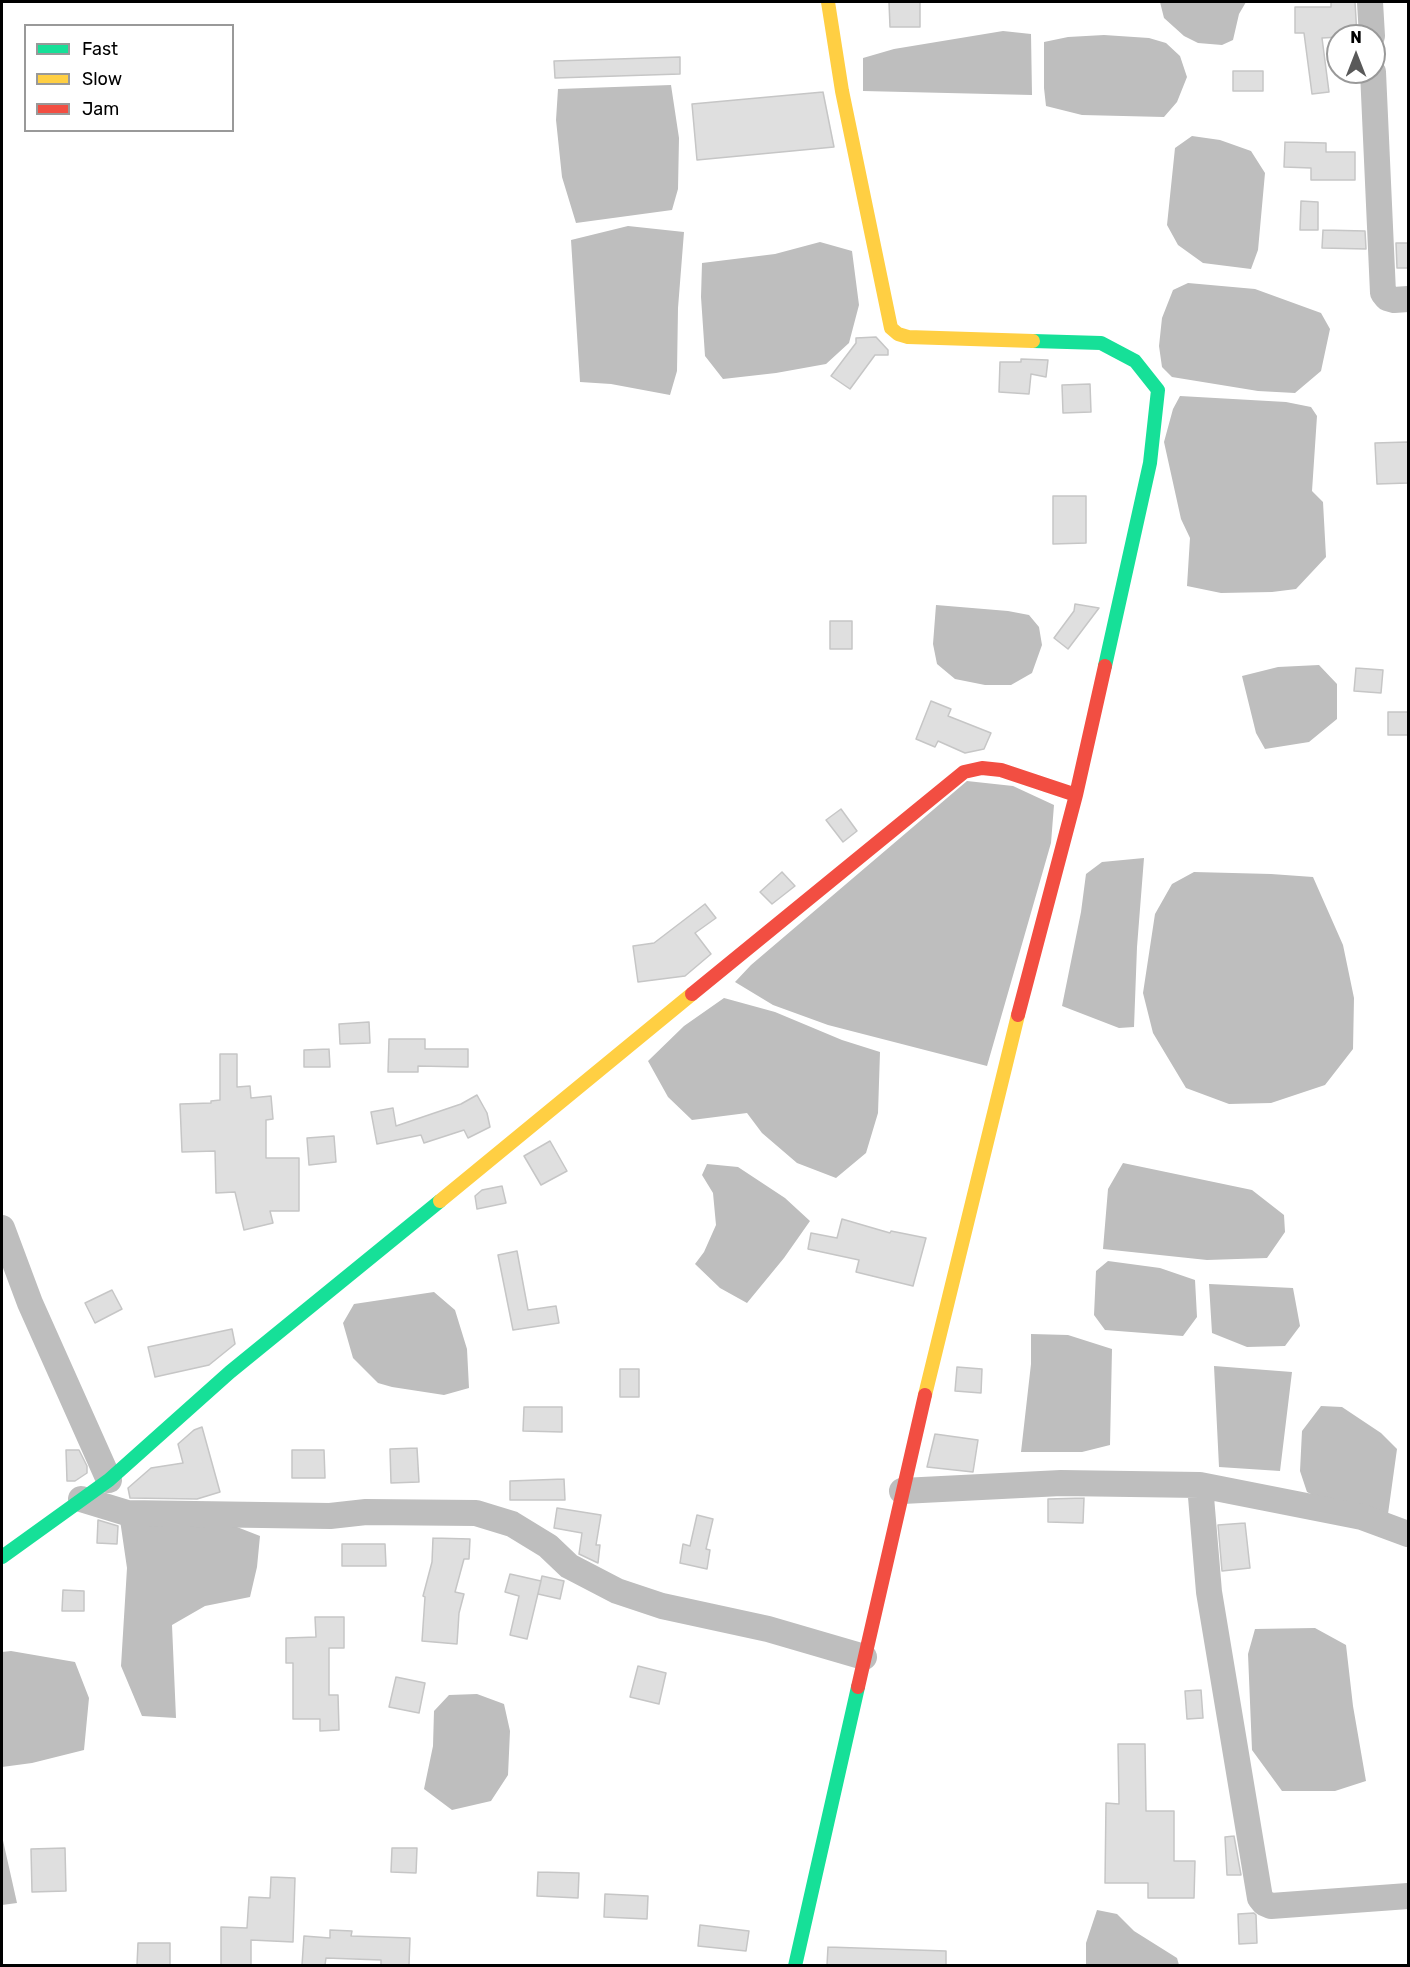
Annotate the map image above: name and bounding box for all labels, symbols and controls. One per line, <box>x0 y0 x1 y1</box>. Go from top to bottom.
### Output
legend <box>24 24 234 132</box>
north arrow <box>1326 24 1386 84</box>
text: N <box>1350 28 1362 47</box>
text: Fast <box>82 38 118 60</box>
text: Slow <box>82 68 122 90</box>
text: Jam <box>82 98 119 120</box>

